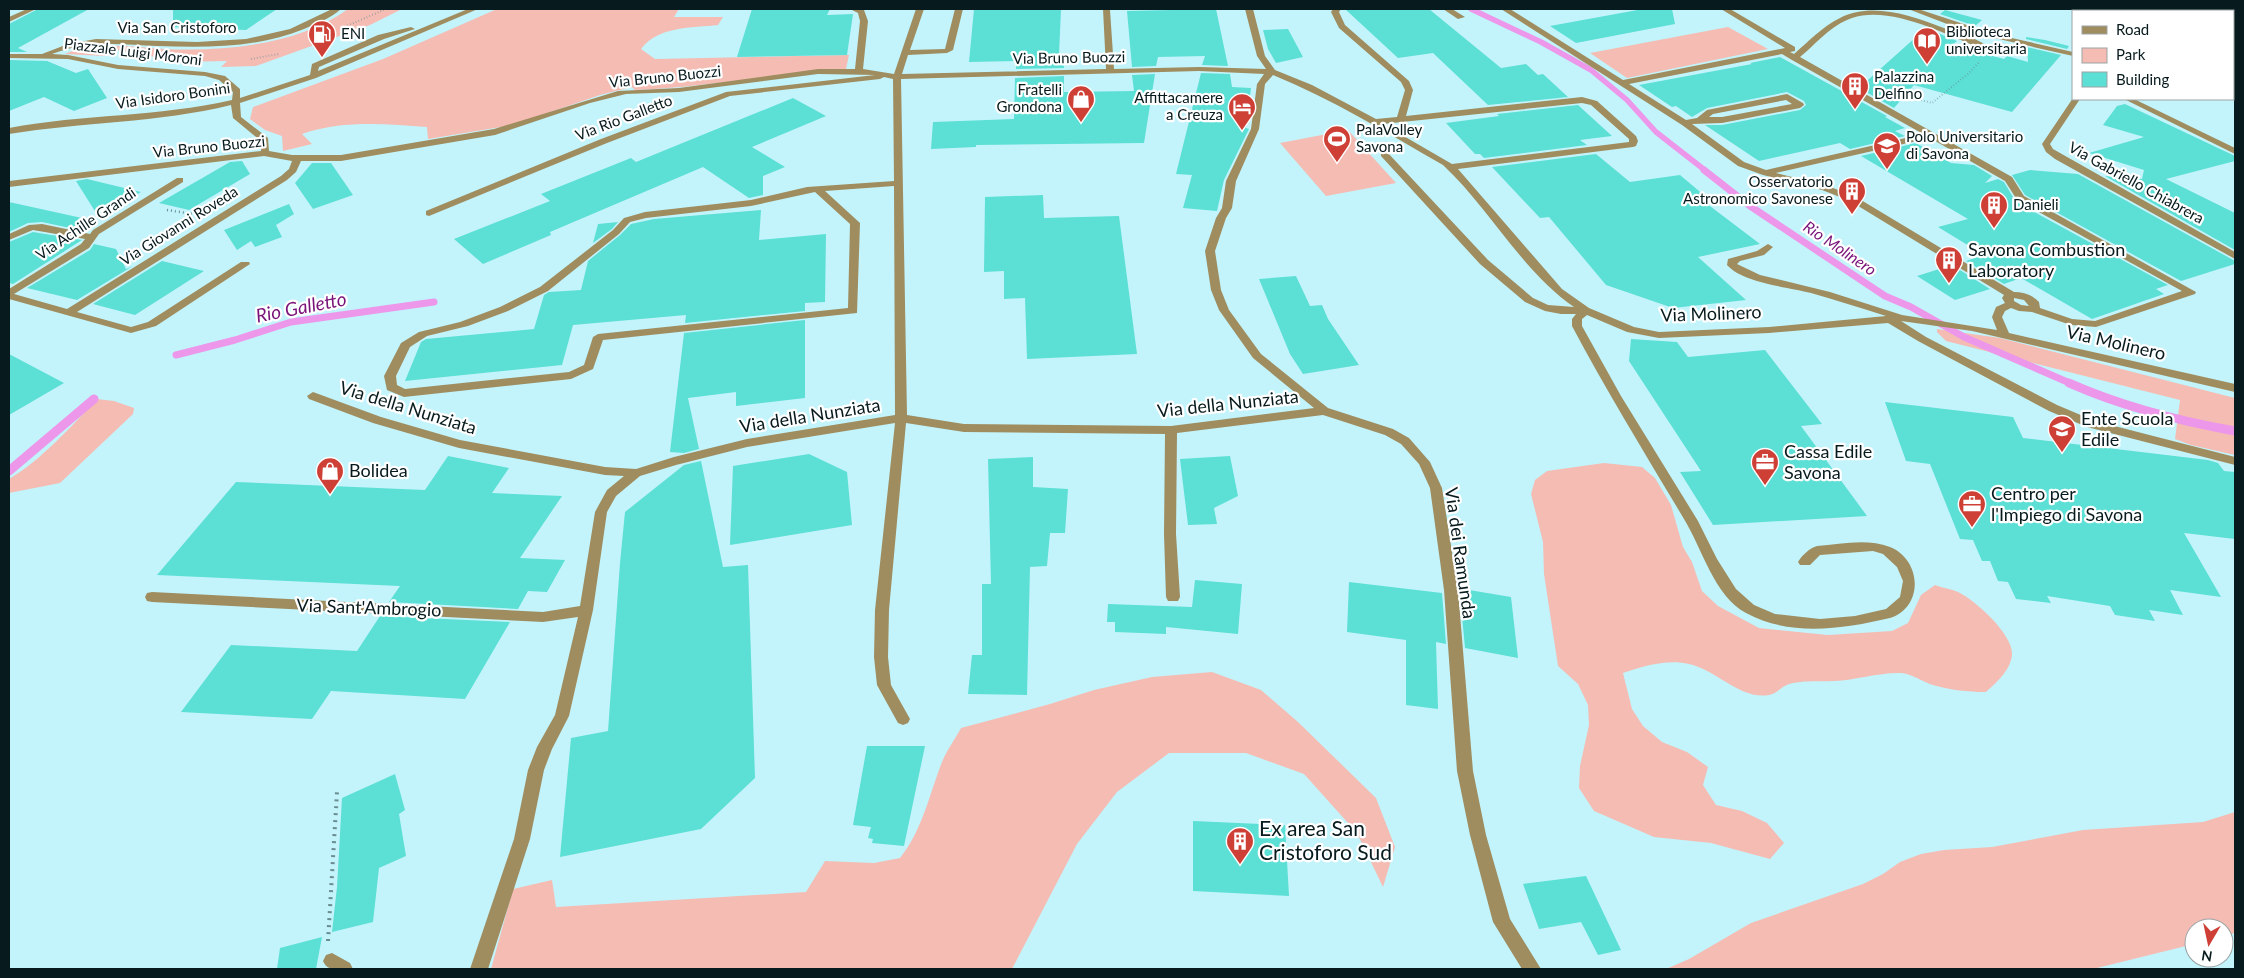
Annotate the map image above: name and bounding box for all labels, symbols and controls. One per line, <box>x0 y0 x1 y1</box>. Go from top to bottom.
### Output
legend <box>2072 10 2234 100</box>
street label: Via San Cristoforo <box>117 18 237 36</box>
fuel station icon: ENI <box>307 19 337 58</box>
text: Road <box>2116 20 2149 38</box>
place label: Biblioteca universitaria <box>1946 22 2027 57</box>
place label: ENI <box>341 24 365 42</box>
library icon: Biblioteca universitaria <box>1912 26 1942 65</box>
street label: Piazzale Luigi Moroni <box>63 34 203 68</box>
text: Park <box>2116 45 2146 63</box>
street label: Via Bruno Buozzi <box>1013 47 1125 67</box>
street label: Via Bruno Buozzi <box>608 61 722 91</box>
place label: Palazzina Delfino <box>1874 67 1934 102</box>
text: Building <box>2116 70 2169 88</box>
building icon: Palazzina Delfino <box>1840 71 1870 110</box>
street label: Via Isidoro Bonini <box>114 78 231 112</box>
place label: Fratelli Grondona <box>996 80 1062 115</box>
shop icon: Fratelli Grondona <box>1066 84 1096 123</box>
place label: Affittacamere a Creuza <box>1134 88 1223 123</box>
street label: Via Rio Galletto <box>573 90 675 144</box>
hotel icon: Affittacamere a Creuza <box>1227 92 1257 131</box>
place label: PalaVolley Savona <box>1356 120 1423 155</box>
sports icon: PalaVolley Savona <box>1322 124 1352 163</box>
place label: Polo Universitario di Savona <box>1906 127 2023 162</box>
street label: Via Bruno Buozzi <box>152 131 266 161</box>
school or university icon: Polo Universitario di Savona <box>1872 131 1902 170</box>
street label: Via Gabriello Chiabrera <box>2066 137 2207 227</box>
place label: Osservatorio Astronomico Savonese <box>1683 172 1833 207</box>
building icon: Osservatorio Astronomico Savonese <box>1837 176 1867 215</box>
street label: Via Giovanni Roveda <box>116 182 241 269</box>
street label: Via Achille Grandi <box>32 183 139 263</box>
building icon: Danieli <box>1979 190 2009 229</box>
place label: Danieli <box>2013 195 2059 213</box>
water label: Rio Molinero <box>1800 216 1880 279</box>
place label: Savona Combustion Laboratory <box>1968 238 2125 281</box>
building icon: Savona Combustion Laboratory <box>1934 245 1964 284</box>
water label: Rio Galletto <box>254 286 348 327</box>
street label: Via Molinero <box>1660 300 1762 326</box>
street label: Via Molinero <box>2064 320 2168 364</box>
street label: Via della Nunziata <box>337 376 479 438</box>
street label: Via della Nunziata <box>1156 385 1300 421</box>
street label: Via della Nunziata <box>738 393 882 437</box>
place label: Ente Scuola Edile <box>2081 407 2173 450</box>
school or university icon: Ente Scuola Edile <box>2047 414 2077 453</box>
place label: Cassa Edile Savona <box>1784 440 1872 483</box>
office icon: Cassa Edile Savona <box>1750 447 1780 486</box>
shop icon: Bolidea <box>315 456 345 495</box>
place label: Bolidea <box>349 459 408 481</box>
place label: Centro per l'Impiego di Savona <box>1991 482 2142 525</box>
street label: Via dei Ramunda <box>1441 486 1481 620</box>
office icon: Centro per l'Impiego di Savona <box>1957 489 1987 528</box>
street label: Via Sant'Ambrogio <box>296 593 442 621</box>
place label: Ex area San Cristoforo Sud <box>1259 815 1392 864</box>
building icon: Ex area San Cristoforo Sud <box>1225 826 1255 865</box>
north arrow <box>2184 918 2234 968</box>
text: N <box>2200 947 2214 966</box>

